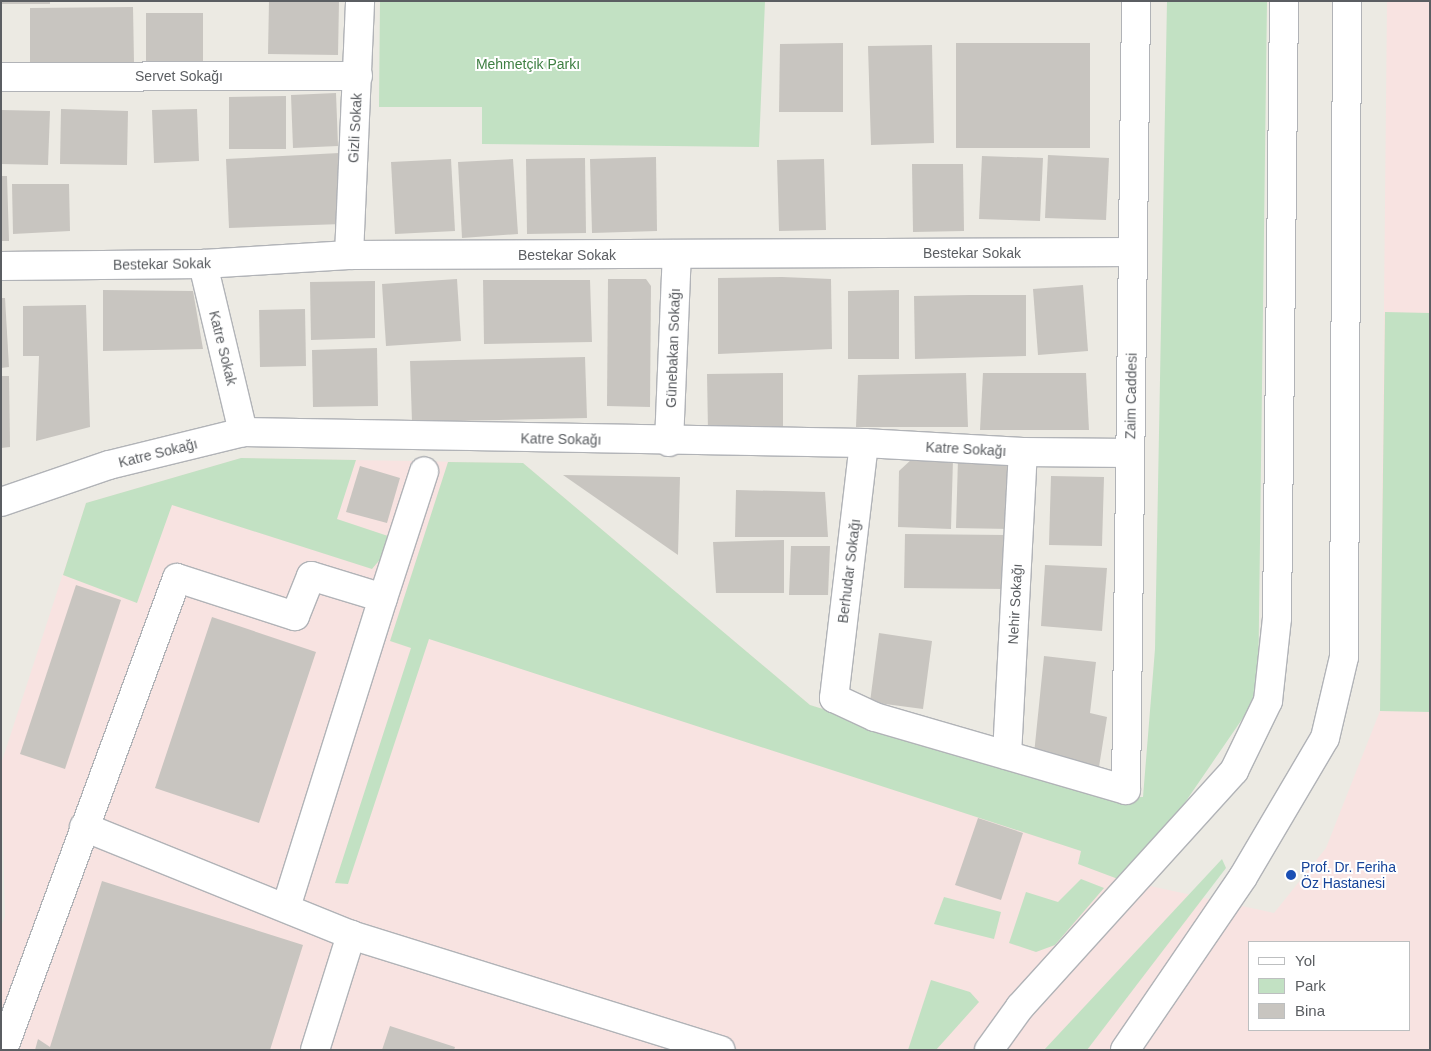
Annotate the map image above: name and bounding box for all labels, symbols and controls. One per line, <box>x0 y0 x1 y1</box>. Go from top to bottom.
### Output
park label: Mehmetçik Parkı <box>476 56 580 72</box>
street label: Servet Sokağı <box>135 68 223 84</box>
street label: Gizli Sokak <box>345 93 365 163</box>
street label: Bestekar Sokak <box>923 245 1021 261</box>
street label: Bestekar Sokak <box>518 247 616 263</box>
street label: Bestekar Sokak <box>113 255 211 273</box>
street label: Günebakan Sokağı <box>663 288 683 408</box>
street label: Katre Sokak <box>206 309 240 387</box>
street label: Zaim Caddesi <box>1122 353 1140 439</box>
street label: Katre Sokağı <box>520 430 602 448</box>
street label: Katre Sokağı <box>117 435 199 471</box>
street label: Katre Sokağı <box>925 438 1007 460</box>
street label: Berhudar Sokağı <box>834 518 864 624</box>
street label: Nehir Sokağı <box>1004 563 1026 645</box>
place label: Prof. Dr. Feriha Öz Hastanesi <box>1301 859 1396 892</box>
marker: Prof. Dr. Feriha Öz Hastanesi <box>1285 869 1297 881</box>
legend <box>1248 941 1411 1031</box>
text: Yol <box>1295 952 1315 969</box>
text: Park <box>1295 977 1326 994</box>
text: Bina <box>1295 1002 1325 1019</box>

